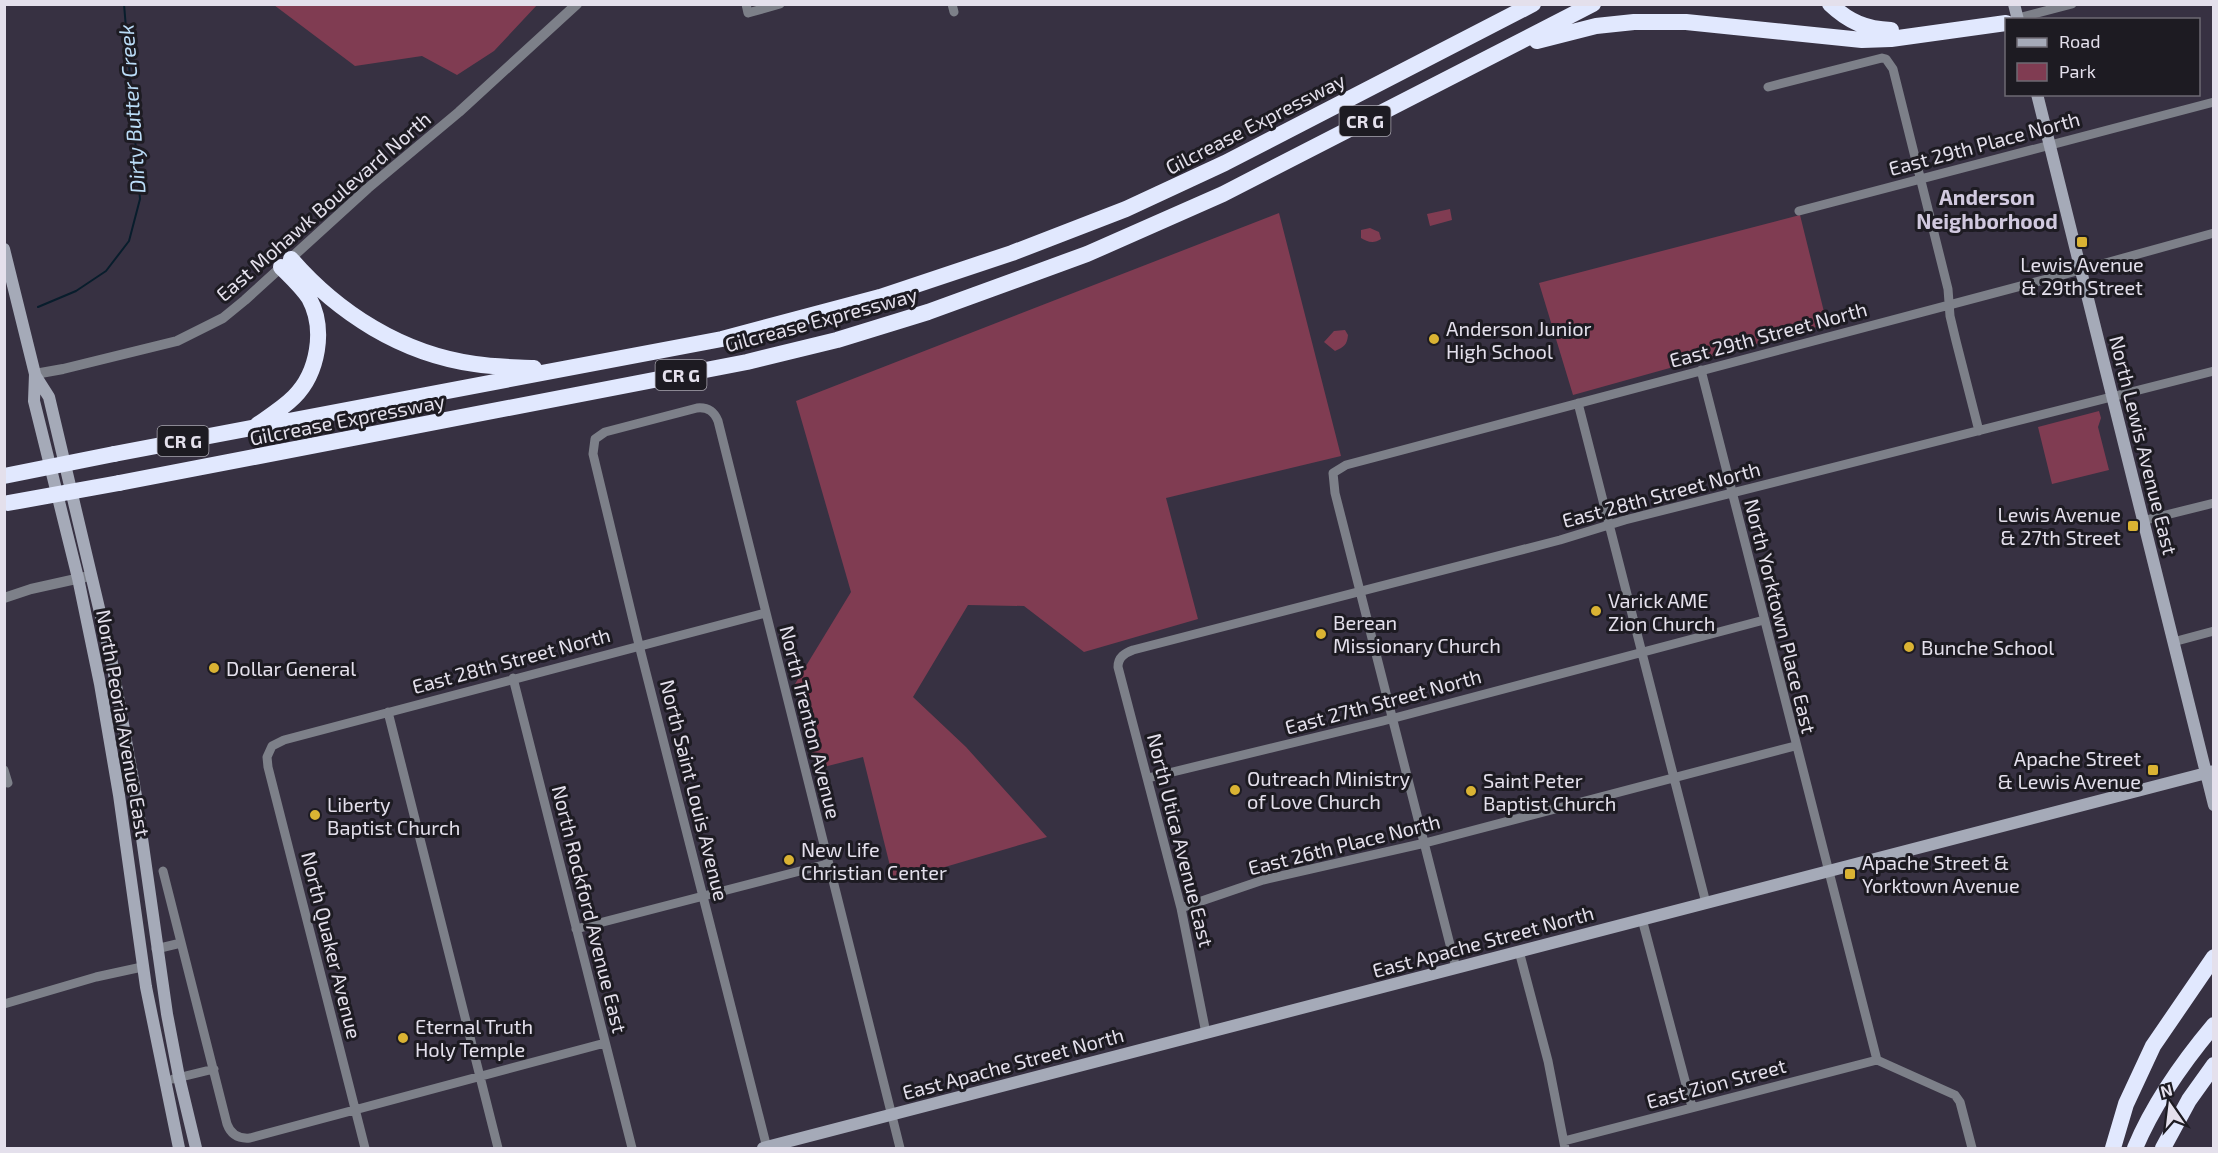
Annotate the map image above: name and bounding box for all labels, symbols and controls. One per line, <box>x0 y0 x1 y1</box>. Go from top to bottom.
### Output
legend <box>2005 18 2200 96</box>
water label: Dirty Butter Creek <box>113 23 150 194</box>
text: Road <box>2059 30 2100 52</box>
text: Park <box>2059 60 2096 82</box>
street label: Gilcrease Expressway <box>1161 67 1349 179</box>
street label: East Mohawk Boulevard North <box>211 106 435 306</box>
road number: CR G <box>1340 106 1390 136</box>
street label: East 29th Place North <box>1886 106 2082 180</box>
district label: Anderson Neighborhood <box>1916 184 2058 233</box>
marker: Lewis Avenue & 29th Street <box>2075 235 2089 249</box>
place label: Lewis Avenue & 29th Street <box>2020 252 2144 299</box>
street label: Gilcrease Expressway <box>722 282 920 356</box>
street label: East 29th Street North <box>1667 296 1869 372</box>
place label: Anderson Junior High School <box>1446 316 1592 363</box>
marker: Anderson Junior High School <box>1427 332 1441 346</box>
street label: North Lewis Avenue East <box>2105 333 2183 558</box>
road number: CR G <box>656 360 706 390</box>
street label: Gilcrease Expressway <box>247 388 447 450</box>
road number: CR G <box>158 426 208 456</box>
street label: East 28th Street North <box>1559 456 1763 532</box>
street label: North Yorktown Place East <box>1740 496 1822 736</box>
place label: Lewis Avenue & 27th Street <box>1997 502 2121 549</box>
marker: Lewis Avenue & 27th Street <box>2126 519 2140 533</box>
place label: Varick AME Zion Church <box>1608 588 1715 635</box>
marker: Varick AME Zion Church <box>1589 604 1603 618</box>
street label: North Peoria Avenue East <box>92 607 156 839</box>
place label: Berean Missionary Church <box>1333 610 1501 657</box>
street label: East 28th Street North <box>409 622 613 698</box>
street label: North Trenton Avenue <box>775 623 847 821</box>
marker: Berean Missionary Church <box>1314 627 1328 641</box>
place label: Bunche School <box>1921 635 2054 659</box>
marker: Bunche School <box>1902 640 1916 654</box>
place label: Dollar General <box>226 656 356 680</box>
marker: Dollar General <box>207 661 221 675</box>
street label: East 27th Street North <box>1282 663 1484 739</box>
street label: North Saint Louis Avenue <box>656 677 734 903</box>
street label: North Utica Avenue East <box>1143 731 1219 950</box>
place label: Apache Street & Lewis Avenue <box>1998 746 2141 793</box>
marker: Apache Street & Lewis Avenue <box>2146 763 2160 777</box>
place label: Outreach Ministry of Love Church <box>1247 766 1411 813</box>
place label: Saint Peter Baptist Church <box>1483 768 1616 815</box>
street label: North Rockford Avenue East <box>548 783 632 1036</box>
marker: Outreach Ministry of Love Church <box>1228 783 1242 797</box>
marker: Saint Peter Baptist Church <box>1464 784 1478 798</box>
place label: Liberty Baptist Church <box>327 792 460 839</box>
marker: Liberty Baptist Church <box>308 808 322 822</box>
street label: East 26th Place North <box>1245 809 1443 879</box>
place label: New Life Christian Center <box>801 837 947 884</box>
street label: North Quaker Avenue <box>297 849 367 1041</box>
place label: Apache Street & Yorktown Avenue <box>1862 850 2020 897</box>
marker: New Life Christian Center <box>782 853 796 867</box>
marker: Apache Street & Yorktown Avenue <box>1843 867 1857 881</box>
street label: East Apache Street North <box>1370 900 1596 982</box>
place label: Eternal Truth Holy Temple <box>415 1014 533 1061</box>
street label: East Apache Street North <box>900 1022 1126 1104</box>
marker: Eternal Truth Holy Temple <box>396 1031 410 1045</box>
street label: East Zion Street <box>1643 1053 1789 1113</box>
north arrow <box>2140 1075 2200 1135</box>
text: N <box>2158 1079 2174 1101</box>

